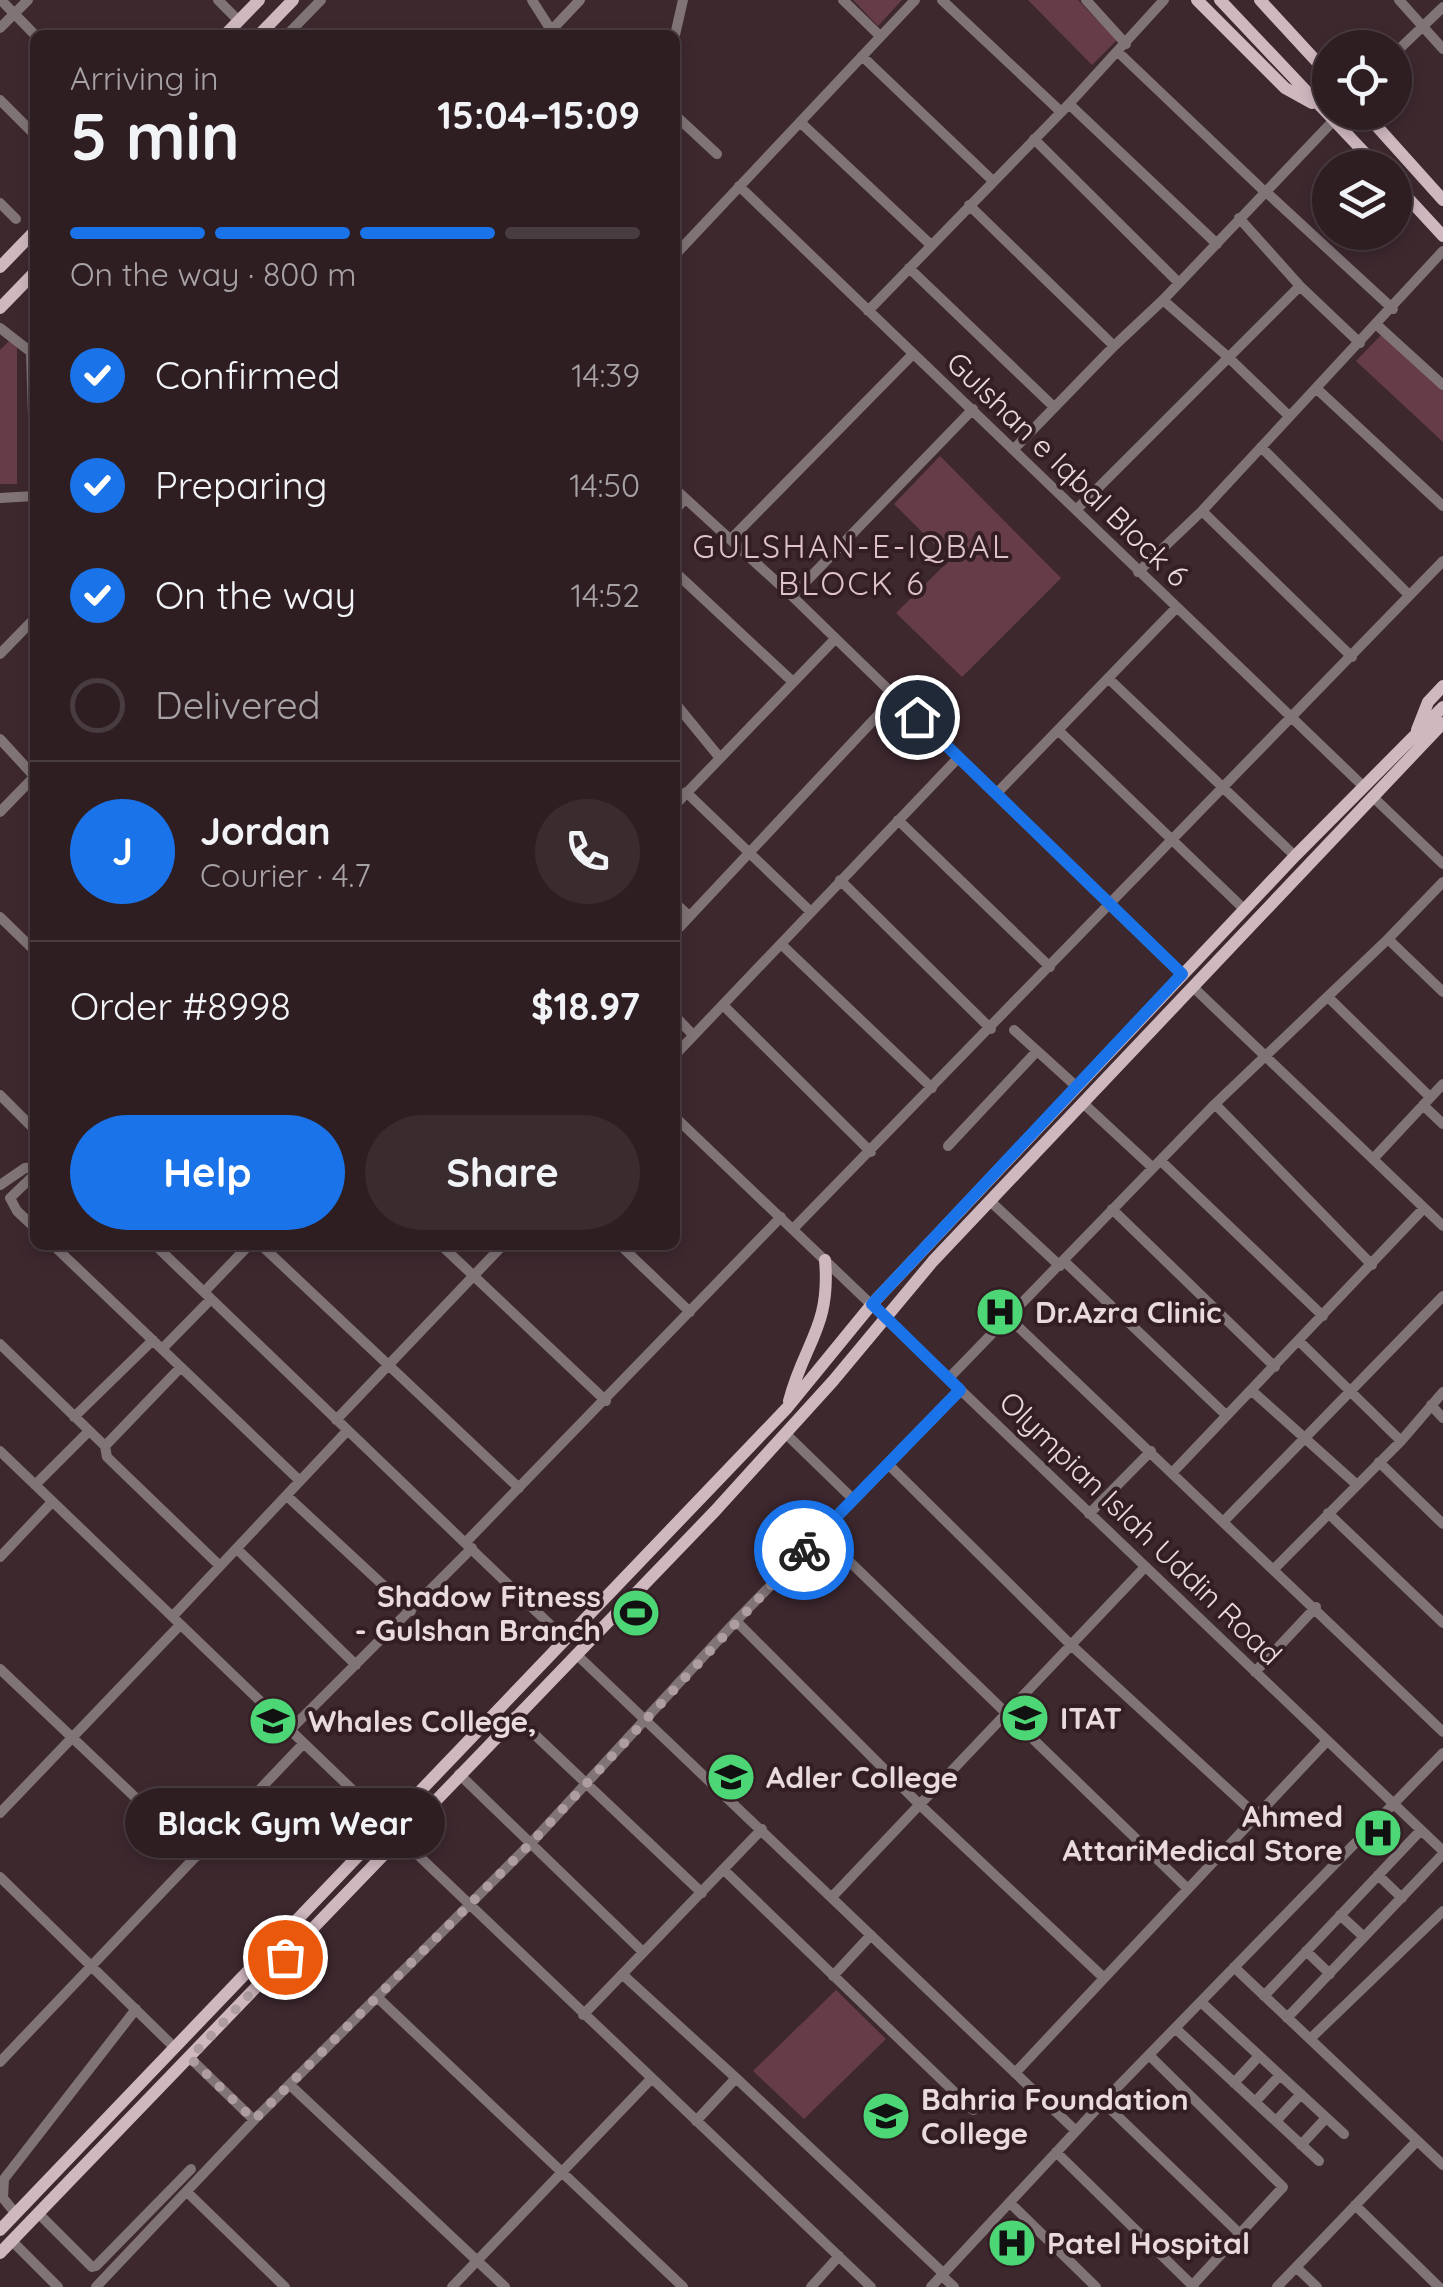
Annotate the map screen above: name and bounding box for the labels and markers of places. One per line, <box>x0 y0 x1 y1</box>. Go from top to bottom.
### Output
pin <box>875 675 960 760</box>
hospital icon: Dr.Azra Clinic <box>974 1286 1026 1338</box>
place label: Dr.Azra Clinic <box>1035 1293 1221 1331</box>
place label: Shadow Fitness - Gulshan Branch <box>355 1577 601 1649</box>
sports icon: Shadow Fitness - Gulshan Branch <box>610 1587 662 1639</box>
school or university icon: ITAT <box>999 1692 1051 1744</box>
school or university icon: Whales College, <box>247 1695 299 1747</box>
place label: ITAT <box>1060 1699 1122 1737</box>
place label: Whales College, <box>308 1702 537 1740</box>
school or university icon: Adler College <box>705 1751 757 1803</box>
place label: Adler College <box>766 1758 958 1796</box>
callout: Black Gym Wear <box>125 1787 445 1857</box>
place label: Ahmed AttariMedical Store <box>1063 1797 1343 1869</box>
hospital icon: Ahmed AttariMedical Store <box>1352 1807 1404 1859</box>
pin <box>243 1915 328 2000</box>
place label: Bahria Foundation College <box>921 2080 1189 2152</box>
school or university icon: Bahria Foundation College <box>860 2090 912 2142</box>
hospital icon: Patel Hospital <box>986 2217 1038 2269</box>
place label: Patel Hospital <box>1047 2224 1250 2262</box>

